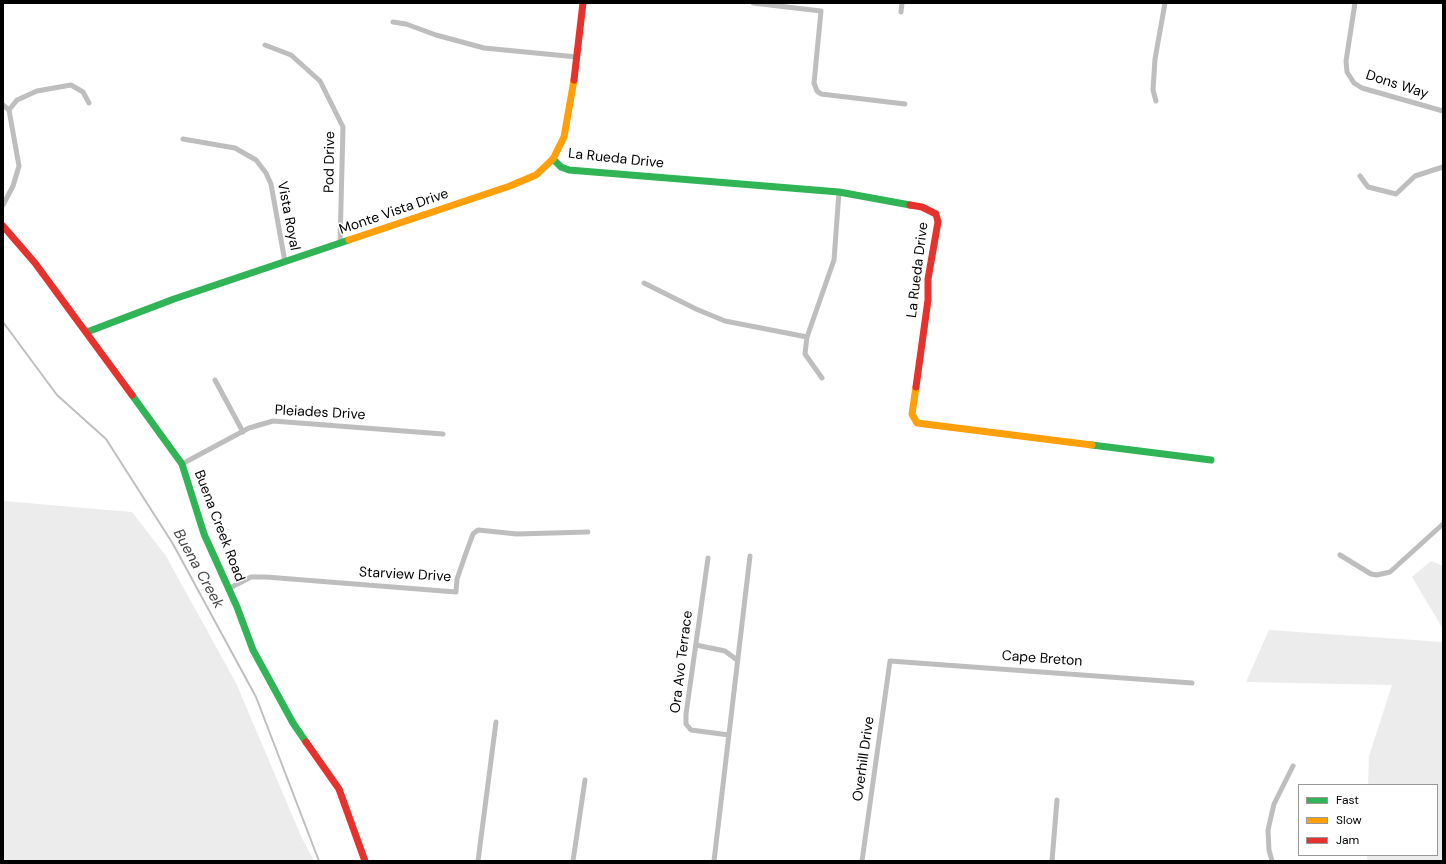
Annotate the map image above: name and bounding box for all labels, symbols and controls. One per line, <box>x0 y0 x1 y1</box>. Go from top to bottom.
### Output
street label: Dons Way <box>1364 67 1430 103</box>
street label: Pod Drive <box>321 131 339 193</box>
street label: La Rueda Drive <box>567 146 665 172</box>
street label: Vista Royal <box>273 180 303 252</box>
street label: Monte Vista Drive <box>337 185 451 239</box>
street label: La Rueda Drive <box>904 221 932 319</box>
street label: Pleiades Drive <box>274 402 366 424</box>
street label: Buena Creek Road <box>190 468 248 584</box>
water label: Buena Creek <box>169 526 227 612</box>
street label: Starview Drive <box>358 564 452 586</box>
street label: Ora Avo Terrace <box>667 610 697 714</box>
street label: Cape Breton <box>1001 648 1083 670</box>
street label: Overhill Drive <box>850 715 878 803</box>
legend <box>1298 784 1438 856</box>
text: Fast <box>1336 792 1359 808</box>
text: Slow <box>1336 812 1362 828</box>
text: Jam <box>1336 832 1359 848</box>

